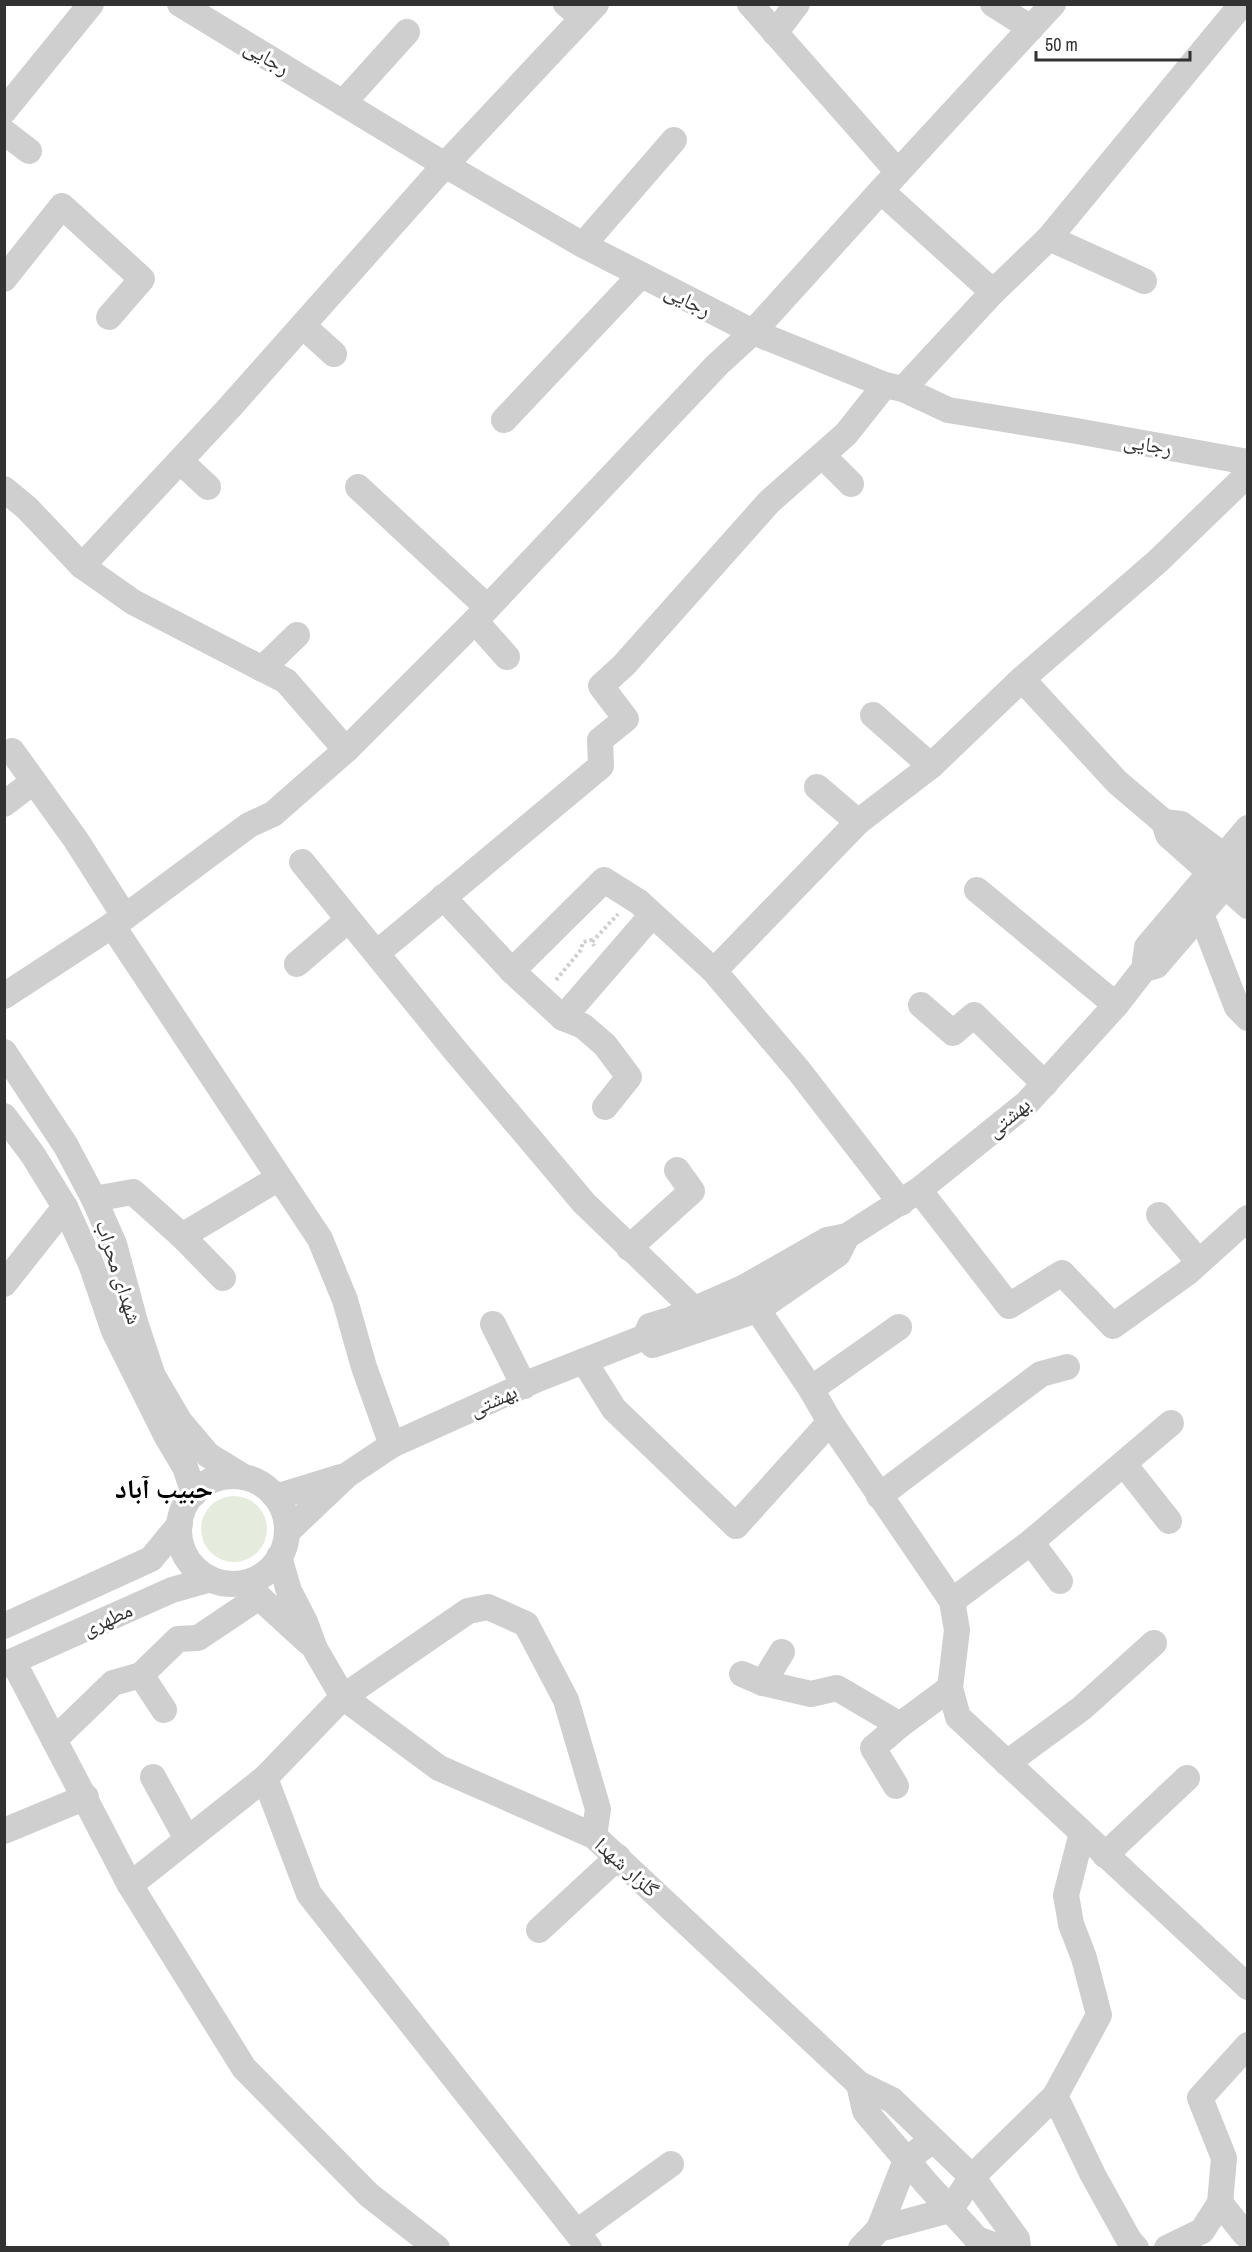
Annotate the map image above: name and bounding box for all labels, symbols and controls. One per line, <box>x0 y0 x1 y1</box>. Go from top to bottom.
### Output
scale bar <box>1036 24 1190 62</box>
street label: رجایی <box>239 32 295 82</box>
text: 50 m <box>1045 32 1078 57</box>
street label: رجایی <box>660 276 716 324</box>
street label: رجایی <box>1122 426 1174 462</box>
street label: بهشتی <box>980 1090 1036 1144</box>
street label: شهدای محراب <box>89 1216 149 1328</box>
street label: بهشتی <box>464 1377 522 1423</box>
district label: حبیب آباد <box>115 1470 213 1506</box>
street label: مطهری <box>77 1595 137 1643</box>
street label: گلزار شهدا <box>589 1830 666 1904</box>

